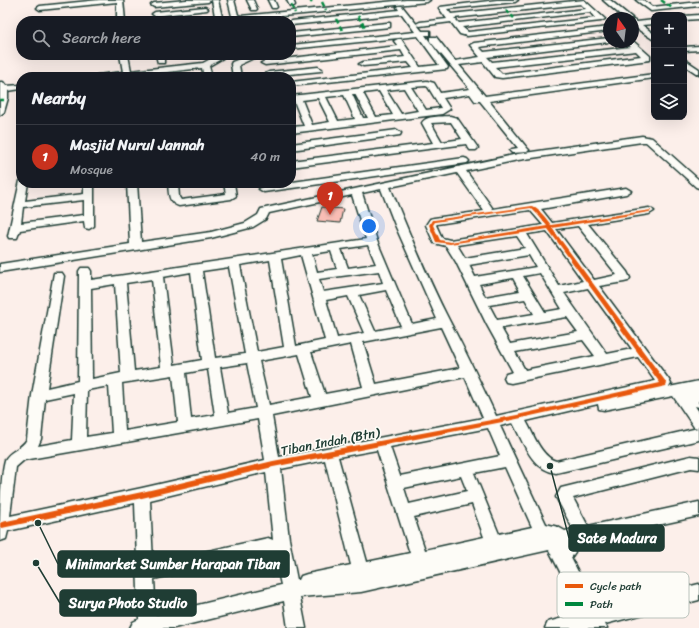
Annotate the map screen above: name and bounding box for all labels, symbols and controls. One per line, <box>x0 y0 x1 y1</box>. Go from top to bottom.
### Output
north arrow <box>603 12 639 48</box>
map controls <box>651 12 687 120</box>
button: + <box>651 12 687 48</box>
search box <box>16 16 296 60</box>
text: Search here <box>62 25 141 51</box>
icon: search <box>30 27 52 49</box>
button: − <box>651 48 687 84</box>
text: Nearby <box>32 83 86 113</box>
button: layers <box>651 84 687 120</box>
text: Masjid Nurul Jannah <box>70 132 204 158</box>
text: 1 <box>42 145 48 168</box>
text: 40 m <box>250 145 280 168</box>
text: Mosque <box>70 158 113 181</box>
pin: 1 <box>317 182 343 215</box>
your location <box>359 216 379 236</box>
street label: Tiban Indah (Btn) <box>279 420 383 462</box>
callout: Sate Madura <box>569 525 664 551</box>
text: Sate Madura <box>576 526 658 551</box>
callout: Minimarket Sumber Harapan Tiban <box>58 551 289 577</box>
text: Minimarket Sumber Harapan Tiban <box>65 552 281 577</box>
legend <box>557 572 689 618</box>
text: Cycle path <box>590 577 642 596</box>
callout: Surya Photo Studio <box>60 590 196 616</box>
text: Surya Photo Studio <box>68 591 188 616</box>
text: Path <box>590 595 613 614</box>

